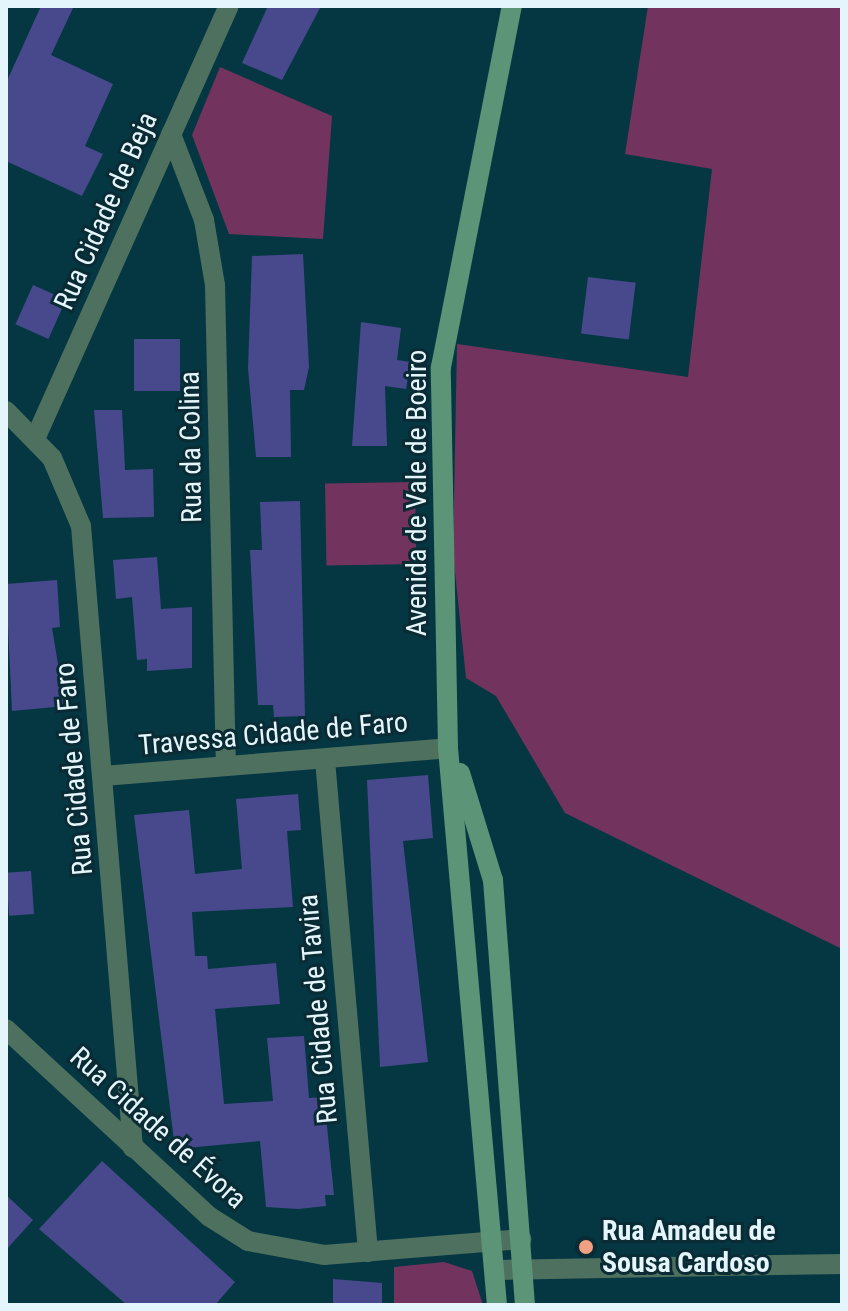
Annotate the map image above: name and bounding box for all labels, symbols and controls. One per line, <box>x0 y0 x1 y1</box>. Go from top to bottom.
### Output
street label: Rua Cidade de Beja <box>47 107 165 315</box>
street label: Avenida de Vale de Boeiro <box>400 350 434 636</box>
street label: Rua da Colina <box>173 371 209 523</box>
street label: Rua Cidade de Faro <box>48 661 100 877</box>
street label: Travessa Cidade de Faro <box>137 705 409 763</box>
street label: Rua Cidade de Tavira <box>291 893 345 1125</box>
street label: Rua Cidade de Évora <box>63 1040 253 1216</box>
place label: Rua Amadeu de Sousa Cardoso <box>602 1214 776 1280</box>
marker: Rua Amadeu de Sousa Cardoso <box>577 1238 595 1256</box>

